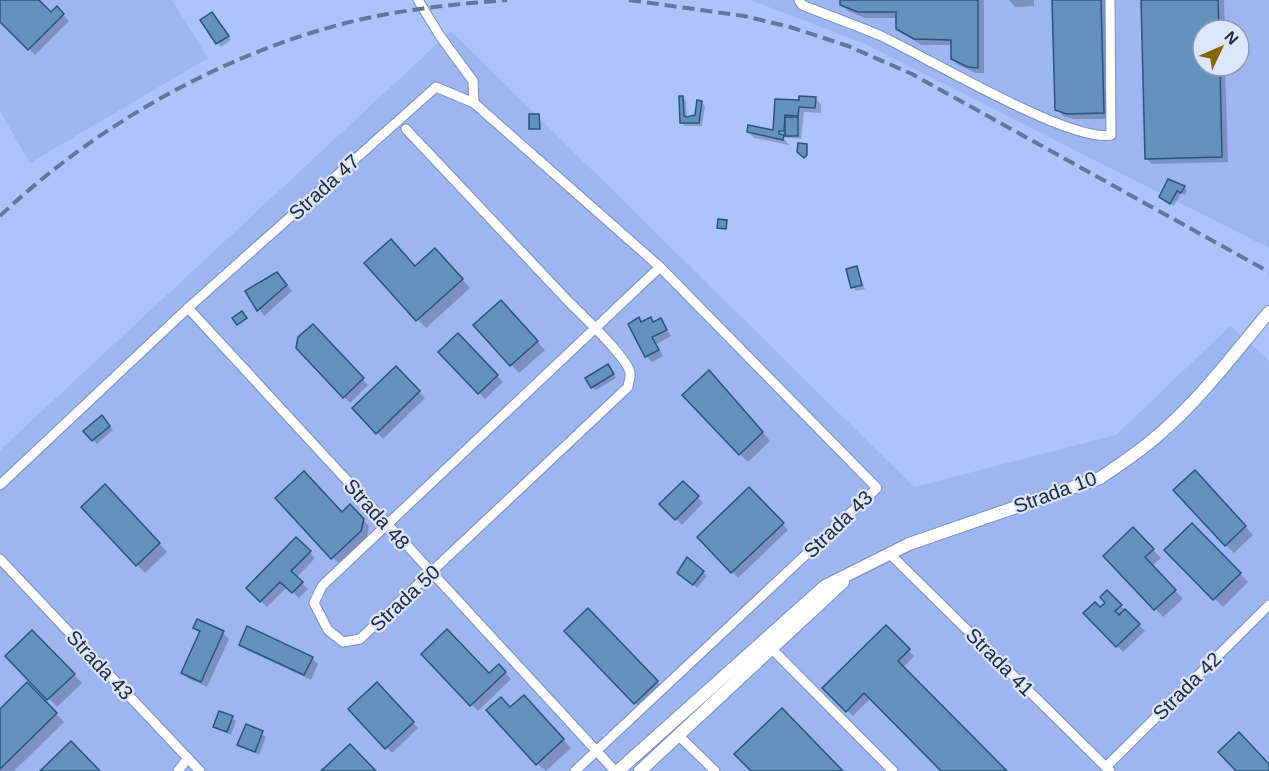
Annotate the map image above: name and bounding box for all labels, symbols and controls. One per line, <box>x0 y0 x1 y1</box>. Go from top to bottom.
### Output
north arrow <box>1191 18 1251 78</box>
text: N <box>1221 28 1242 48</box>
street label: Strada 47 <box>284 150 364 224</box>
street label: Strada 10 <box>1010 467 1100 517</box>
street label: Strada 48 <box>340 474 414 554</box>
street label: Strada 43 <box>799 486 877 562</box>
street label: Strada 50 <box>366 560 444 636</box>
street label: Strada 41 <box>962 624 1038 700</box>
street label: Strada 43 <box>62 626 138 704</box>
street label: Strada 42 <box>1149 648 1225 724</box>

